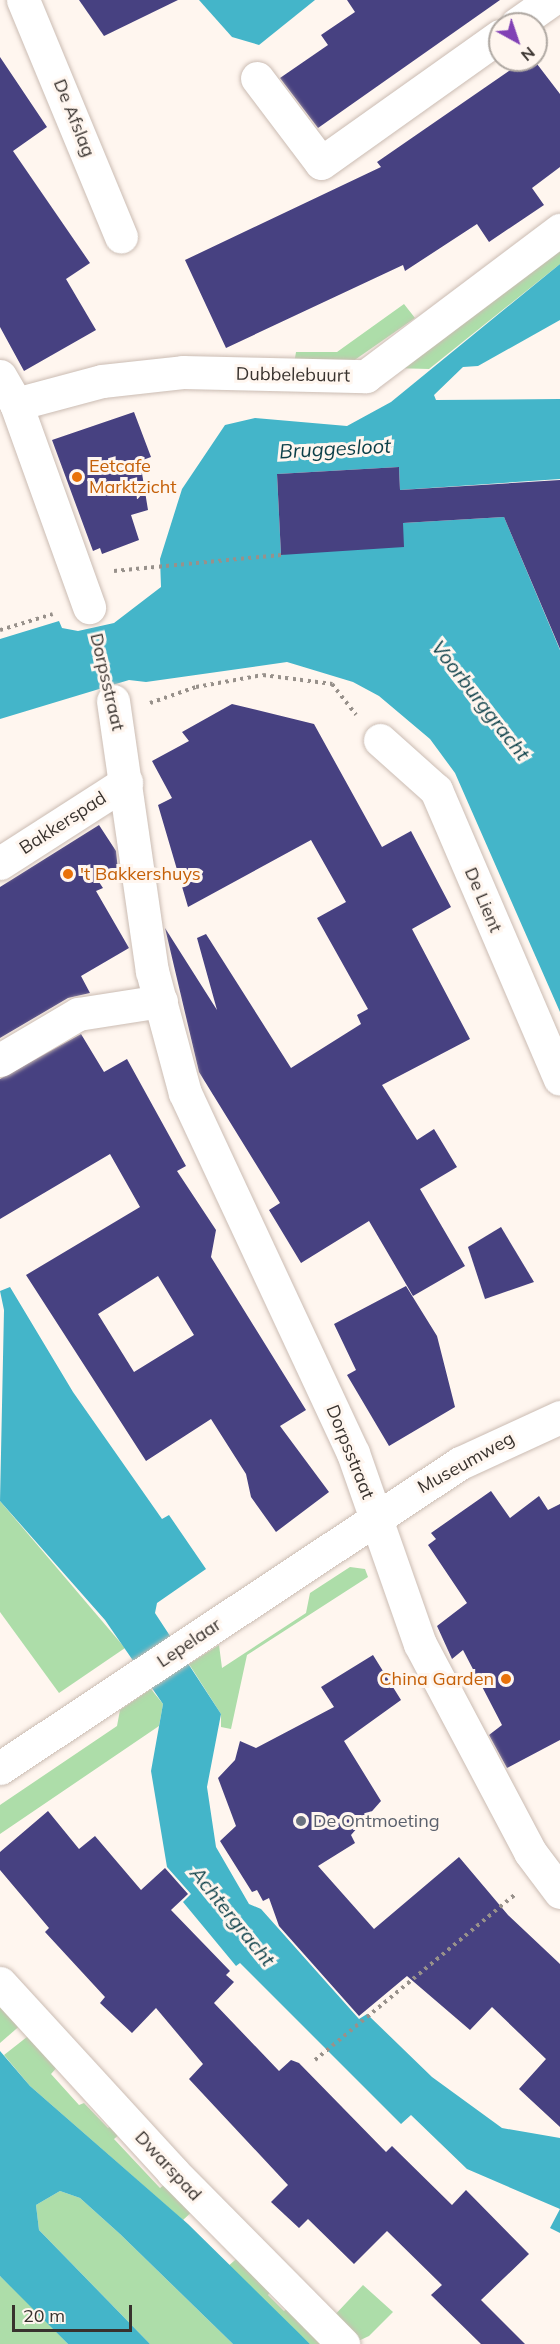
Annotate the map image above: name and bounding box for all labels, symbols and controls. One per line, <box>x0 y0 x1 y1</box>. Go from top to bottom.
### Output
north arrow <box>488 12 548 72</box>
text: N <box>517 43 539 66</box>
street label: De Afslag <box>49 76 99 160</box>
street label: Dubbelebuurt <box>236 363 350 387</box>
water label: Bruggesloot <box>279 433 391 463</box>
place label: Eetcafe Marktzicht <box>89 456 177 498</box>
marker: Eetcafe Marktzicht <box>70 470 84 484</box>
street label: Dorpsstraat <box>85 631 129 733</box>
water label: Voorburggracht <box>427 635 535 765</box>
street label: Bakkerspad <box>16 787 110 859</box>
place label: 't Bakkershuys <box>80 863 201 885</box>
street label: De Lient <box>460 864 506 936</box>
marker: 't Bakkershuys <box>61 867 75 881</box>
street label: Dorpsstraat <box>321 1402 379 1502</box>
street label: Museumweg <box>414 1428 518 1498</box>
street label: Lepelaar <box>153 1614 225 1672</box>
place label: China Garden <box>379 1668 494 1690</box>
marker: China Garden <box>499 1672 513 1686</box>
place label: De Ontmoeting <box>313 1810 440 1832</box>
marker: De Ontmoeting <box>294 1814 308 1828</box>
water label: Achtergracht <box>186 1861 280 1971</box>
street label: Dwarspad <box>130 2127 206 2205</box>
scale bar <box>15 2293 135 2331</box>
text: 20 m <box>23 2304 65 2327</box>

